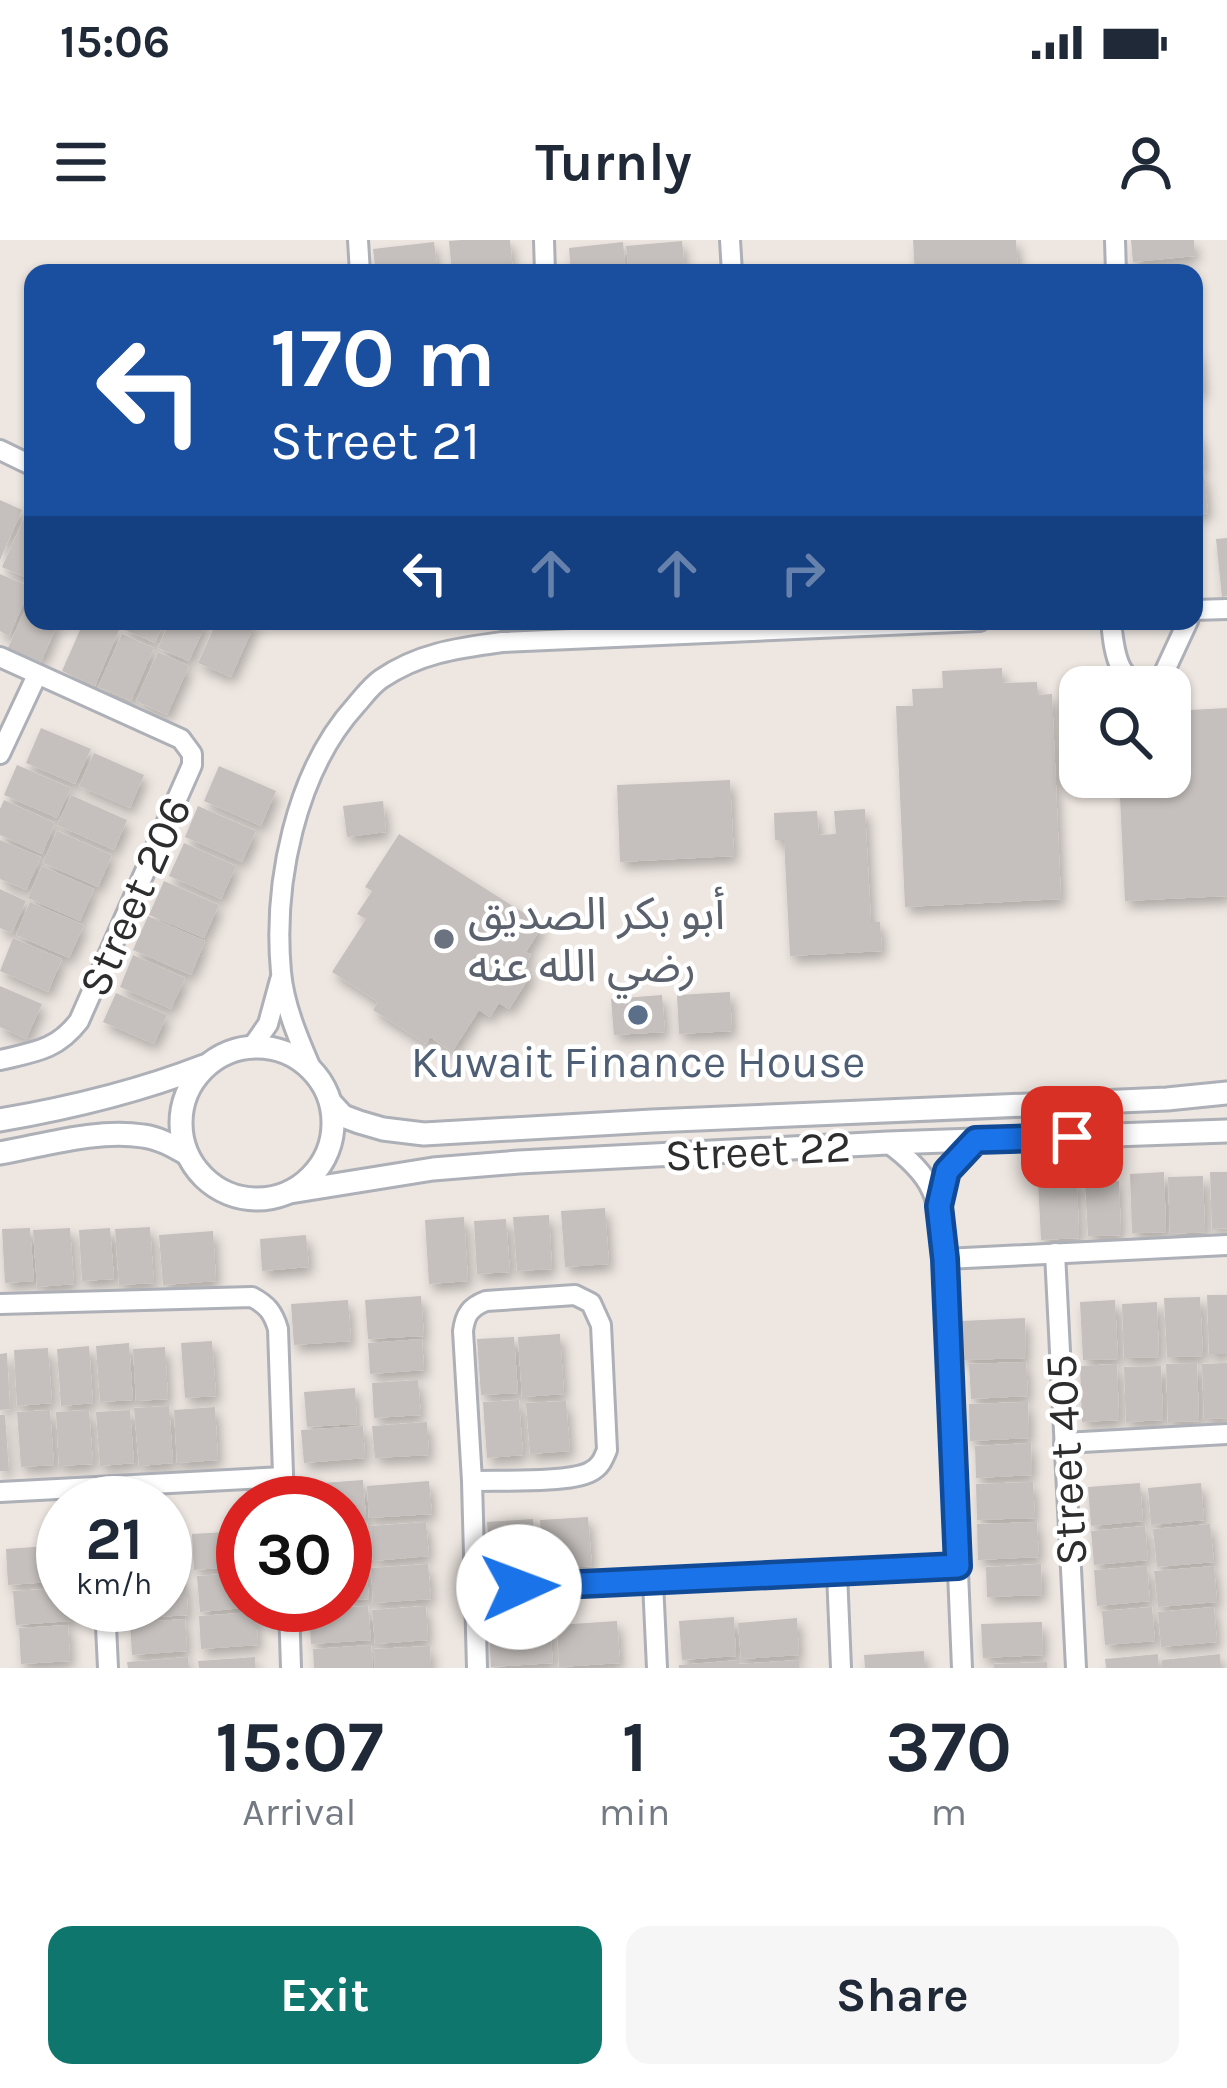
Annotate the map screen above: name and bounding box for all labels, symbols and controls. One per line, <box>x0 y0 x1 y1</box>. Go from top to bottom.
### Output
text: 15:06 <box>60 16 170 68</box>
icon: menu <box>48 129 114 195</box>
icon: person <box>1113 129 1179 195</box>
text: Turnly <box>535 130 692 194</box>
text: 170 m <box>270 309 496 407</box>
icon: left <box>72 312 228 468</box>
text: Street 21 <box>270 409 480 473</box>
icon: left <box>392 540 458 606</box>
icon: ahead <box>518 540 584 606</box>
icon: ahead <box>644 540 710 606</box>
icon: right <box>770 540 836 606</box>
map controls <box>1059 666 1191 798</box>
button: search <box>1059 666 1191 798</box>
street label: Street 206 <box>68 789 202 1004</box>
place label: أبو بكر الصديق رضي الله عنه <box>468 886 725 999</box>
marker: أبو بكر الصديق رضي الله عنه <box>431 926 457 952</box>
marker: Kuwait Finance House <box>625 1002 651 1028</box>
place label: Kuwait Finance House <box>411 1036 865 1088</box>
pin <box>1021 1086 1123 1188</box>
icon: arrive <box>1039 1104 1105 1170</box>
street label: Street 22 <box>664 1120 852 1182</box>
street label: Street 405 <box>1035 1353 1097 1567</box>
speed limit sign: 30 <box>216 1476 372 1632</box>
text: 21 <box>85 1504 143 1574</box>
position arrow <box>456 1524 582 1650</box>
text: km/h <box>76 1566 152 1602</box>
text: 15:07 <box>215 1705 384 1789</box>
text: 1 <box>622 1705 647 1789</box>
text: 370 <box>886 1705 1012 1789</box>
text: Arrival <box>242 1789 356 1835</box>
text: min <box>599 1789 670 1835</box>
text: m <box>930 1789 967 1835</box>
button: Exit <box>48 1926 602 2064</box>
button: Share <box>626 1926 1179 2064</box>

